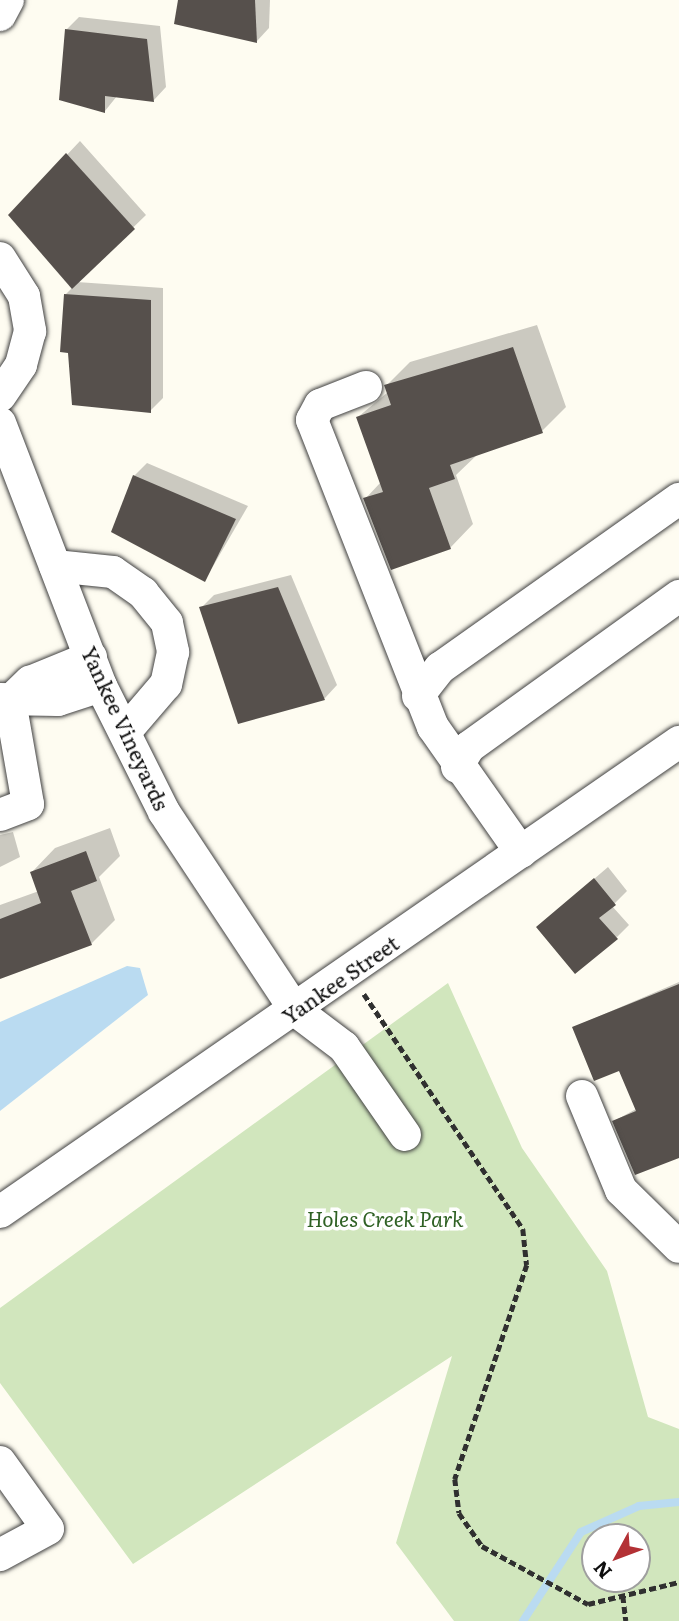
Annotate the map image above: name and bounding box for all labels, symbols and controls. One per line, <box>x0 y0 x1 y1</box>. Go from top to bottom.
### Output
street label: Yankee Vineyards <box>77 642 175 814</box>
street label: Yankee Street <box>277 930 403 1028</box>
park label: Holes Creek Park <box>307 1205 463 1231</box>
north arrow <box>581 1523 651 1593</box>
text: N <box>586 1555 617 1586</box>

